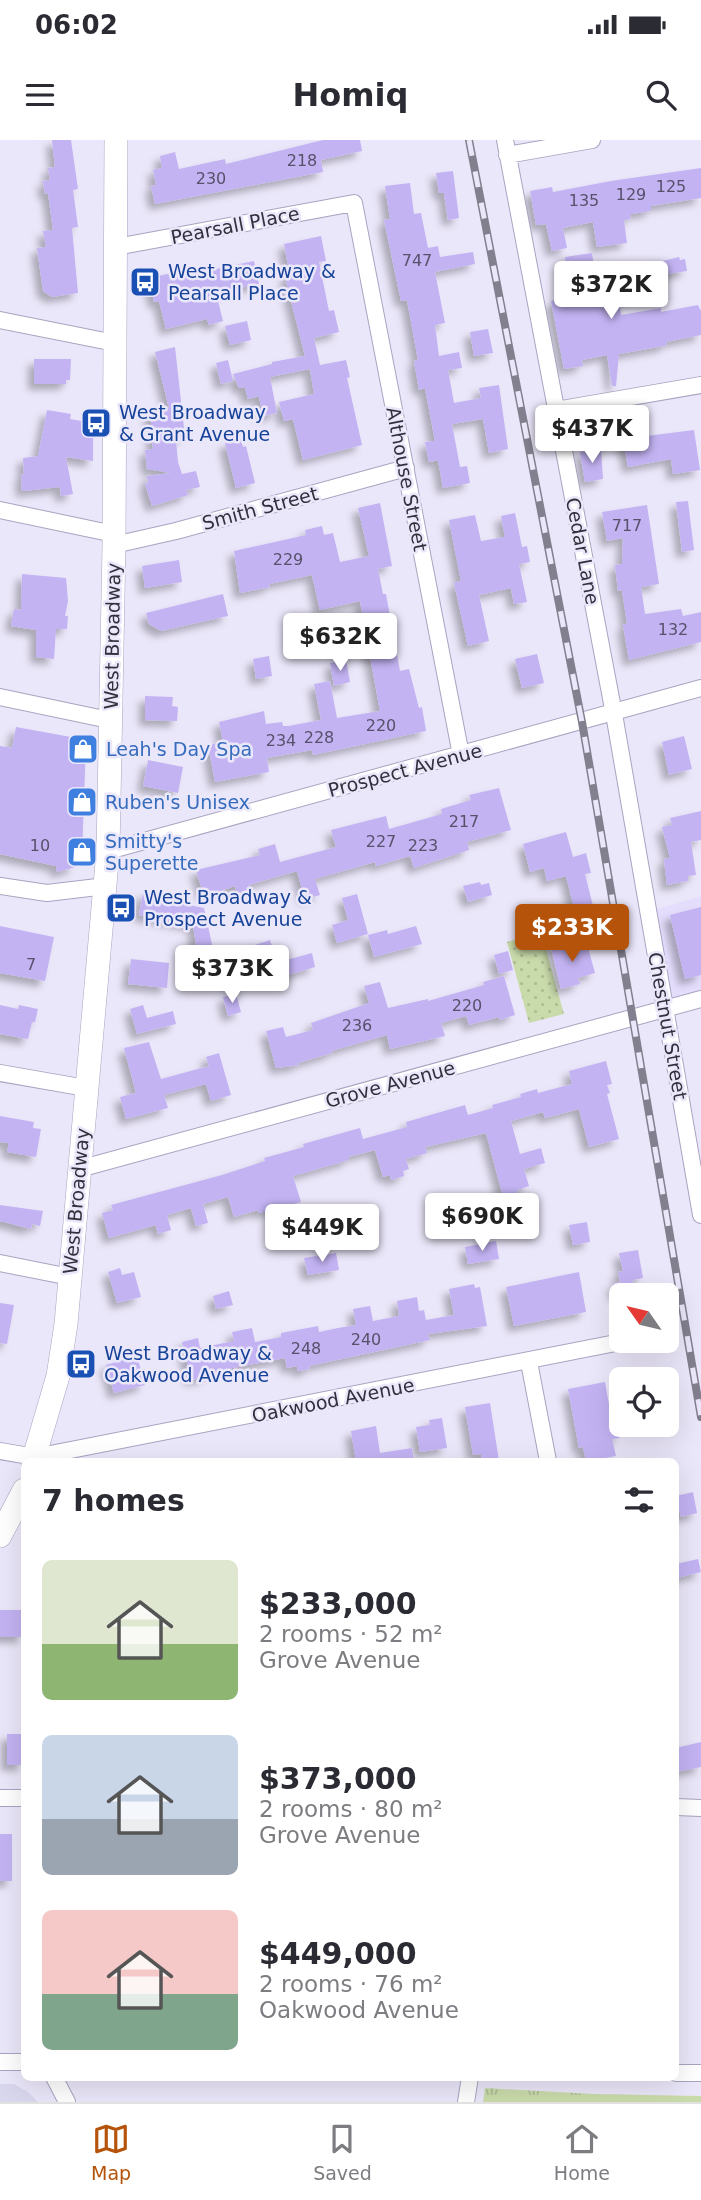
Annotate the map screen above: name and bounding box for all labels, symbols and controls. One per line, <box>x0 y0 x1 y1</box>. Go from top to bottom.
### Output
text: 06:02 <box>35 10 118 40</box>
icon: menu <box>21 76 59 114</box>
text: Homiq <box>293 76 408 114</box>
icon: search <box>642 76 680 114</box>
house number: 218 <box>287 151 317 170</box>
house number: 230 <box>196 169 226 188</box>
house number: 125 <box>656 177 686 196</box>
house number: 129 <box>616 185 646 204</box>
house number: 135 <box>569 191 599 210</box>
street label: Pearsall Place <box>169 202 301 248</box>
house number: 747 <box>402 251 432 270</box>
place label: West Broadway & Pearsall Place <box>168 260 336 304</box>
pin: $372K <box>562 262 660 321</box>
bus stop icon: West Broadway & Pearsall Place <box>128 265 162 299</box>
text: $372K <box>570 271 652 297</box>
place label: West Broadway & Grant Avenue <box>119 401 270 445</box>
street label: Althouse Street <box>382 405 432 553</box>
bus stop icon: West Broadway & Grant Avenue <box>79 406 113 440</box>
pin: $437K <box>543 406 641 465</box>
text: $437K <box>551 415 633 441</box>
street label: Smith Street <box>200 482 320 534</box>
street label: Cedar Lane <box>562 496 604 606</box>
house number: 717 <box>612 516 642 535</box>
house number: 229 <box>273 550 303 569</box>
street label: West Broadway <box>100 562 124 710</box>
pin: $632K <box>291 614 389 673</box>
house number: 132 <box>658 620 688 639</box>
text: $632K <box>299 623 381 649</box>
house number: 220 <box>366 716 396 735</box>
house number: 228 <box>304 728 334 747</box>
house number: 234 <box>266 731 296 750</box>
shop icon: Leah's Day Spa <box>66 732 100 766</box>
place label: Leah's Day Spa <box>106 738 252 760</box>
street label: Prospect Avenue <box>326 739 484 801</box>
shop icon: Ruben's Unisex <box>65 785 99 819</box>
place label: Ruben's Unisex <box>105 791 250 813</box>
house number: 217 <box>449 812 479 831</box>
place label: Smitty's Superette <box>105 830 199 874</box>
house number: 227 <box>366 832 396 851</box>
shop icon: Smitty's Superette <box>65 835 99 869</box>
house number: 10 <box>30 836 50 855</box>
house number: 223 <box>408 836 438 855</box>
place label: West Broadway & Prospect Avenue <box>144 886 312 930</box>
bus stop icon: West Broadway & Prospect Avenue <box>104 891 138 925</box>
pin: $233K <box>523 904 621 964</box>
text: $233K <box>531 914 613 940</box>
pin: $373K <box>183 946 281 1005</box>
street label: Chestnut Street <box>644 950 692 1102</box>
house number: 7 <box>26 955 36 974</box>
text: $373K <box>191 955 273 981</box>
house number: 220 <box>452 996 482 1015</box>
house number: 236 <box>342 1016 372 1035</box>
street label: Grove Avenue <box>323 1056 457 1112</box>
street label: West Broadway <box>59 1127 93 1275</box>
pin: $690K <box>433 1194 531 1253</box>
text: $690K <box>441 1203 523 1229</box>
pin: $449K <box>273 1204 371 1264</box>
text: $449K <box>281 1214 363 1240</box>
north arrow <box>609 1283 679 1353</box>
map controls <box>609 1283 679 1437</box>
house number: 240 <box>351 1330 381 1349</box>
house number: 248 <box>291 1339 321 1358</box>
place label: West Broadway & Oakwood Avenue <box>104 1342 272 1386</box>
bus stop icon: West Broadway & Oakwood Avenue <box>64 1347 98 1381</box>
button: locate <box>609 1367 679 1437</box>
street label: Oakwood Avenue <box>250 1373 416 1427</box>
icon: filters <box>620 1481 658 1519</box>
text: 7 homes <box>42 1483 185 1518</box>
text: $233,000 <box>259 1586 417 1621</box>
icon: home <box>98 1588 182 1672</box>
text: 2 rooms · 52 m² <box>259 1621 443 1647</box>
text: Grove Avenue <box>259 1647 420 1673</box>
text: $373,000 <box>259 1761 417 1796</box>
icon: home <box>98 1763 182 1847</box>
text: 2 rooms · 80 m² <box>259 1796 443 1822</box>
text: Grove Avenue <box>259 1822 420 1848</box>
text: $449,000 <box>259 1936 417 1971</box>
icon: home <box>98 1938 182 2022</box>
text: 2 rooms · 76 m² <box>259 1971 443 1997</box>
text: Oakwood Avenue <box>259 1997 459 2023</box>
tab: Map <box>91 2120 131 2184</box>
tab: Saved <box>313 2120 372 2184</box>
tab: Home <box>554 2120 610 2184</box>

